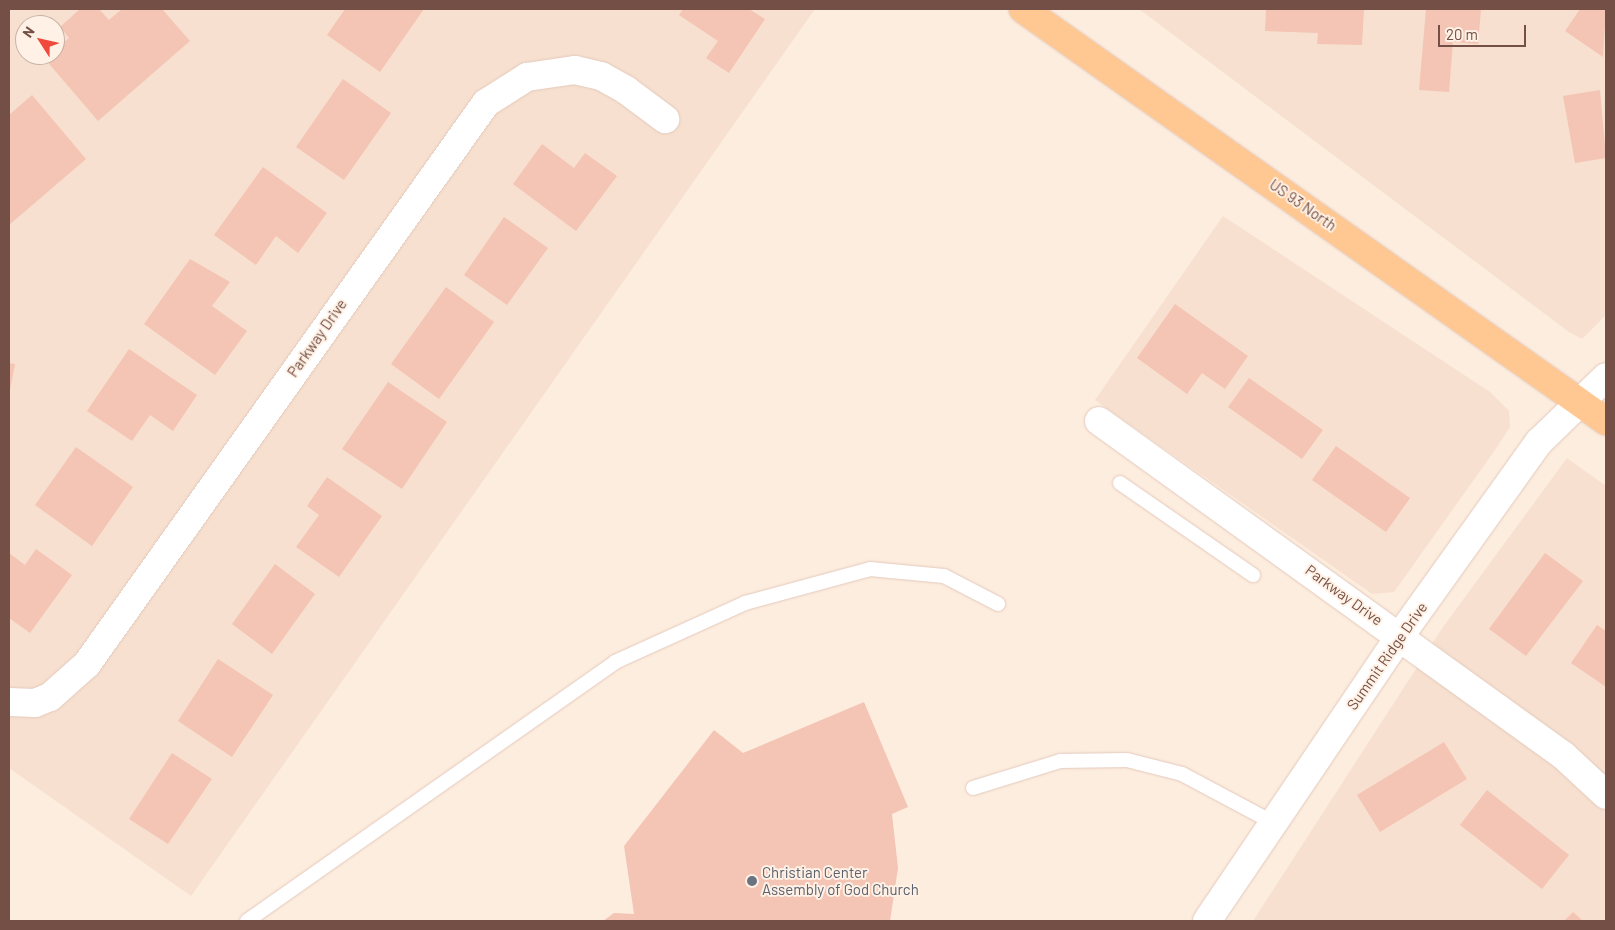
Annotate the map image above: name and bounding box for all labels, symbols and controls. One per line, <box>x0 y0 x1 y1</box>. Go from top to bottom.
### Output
north arrow <box>15 15 65 65</box>
scale bar <box>1440 15 1528 47</box>
text: N <box>18 23 38 40</box>
text: 20 m <box>1446 25 1478 43</box>
street label: US 93 North <box>1266 175 1340 235</box>
street label: Parkway Drive <box>284 296 350 380</box>
street label: Parkway Drive <box>1302 561 1386 629</box>
street label: Summit Ridge Drive <box>1343 599 1431 713</box>
place label: Christian Center Assembly of God Church <box>762 863 919 898</box>
marker: Christian Center Assembly of God Church <box>746 875 758 887</box>

